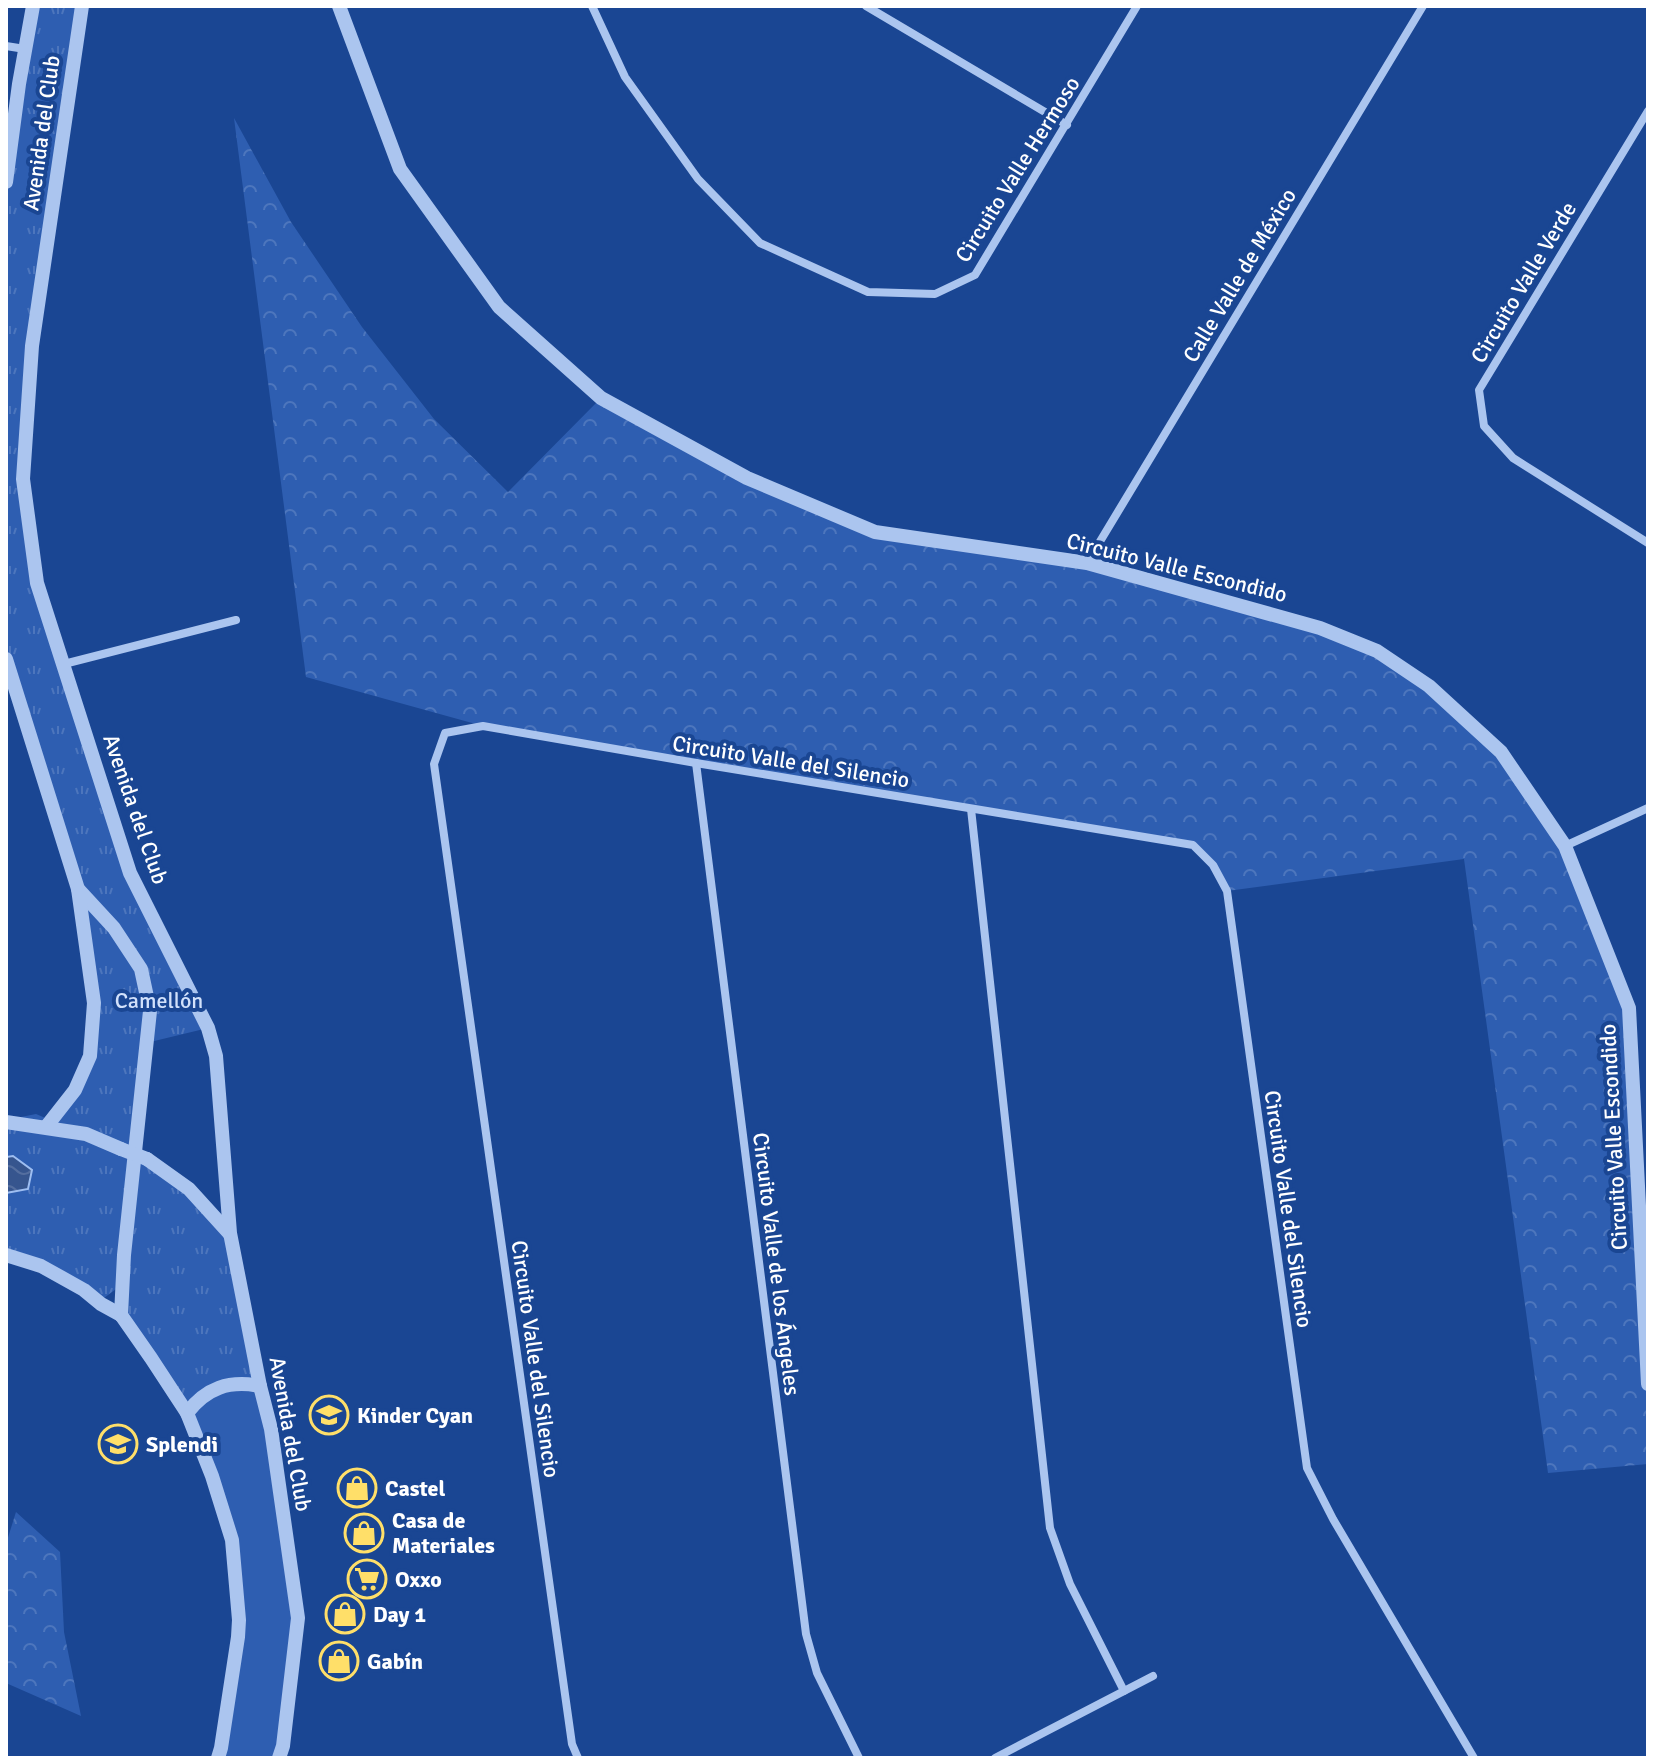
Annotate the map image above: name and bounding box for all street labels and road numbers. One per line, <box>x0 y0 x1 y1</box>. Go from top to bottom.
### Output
street label: Avenida del Club <box>17 54 66 212</box>
street label: Circuito Valle Hermoso <box>949 71 1086 267</box>
street label: Calle Valle de México <box>1177 183 1302 367</box>
street label: Circuito Valle Verde <box>1465 197 1582 368</box>
street label: Circuito Valle Escondido <box>1064 527 1290 608</box>
street label: Circuito Valle del Silencio <box>671 729 911 794</box>
street label: Avenida del Club <box>97 731 174 888</box>
street label: Circuito Valle Escondido <box>1594 1023 1633 1251</box>
street label: Circuito Valle del Silencio <box>1258 1089 1319 1330</box>
street label: Circuito Valle de los Ángeles <box>747 1131 806 1397</box>
street label: Circuito Valle del Silencio <box>505 1239 566 1480</box>
street label: Avenida del Club <box>264 1355 317 1514</box>

